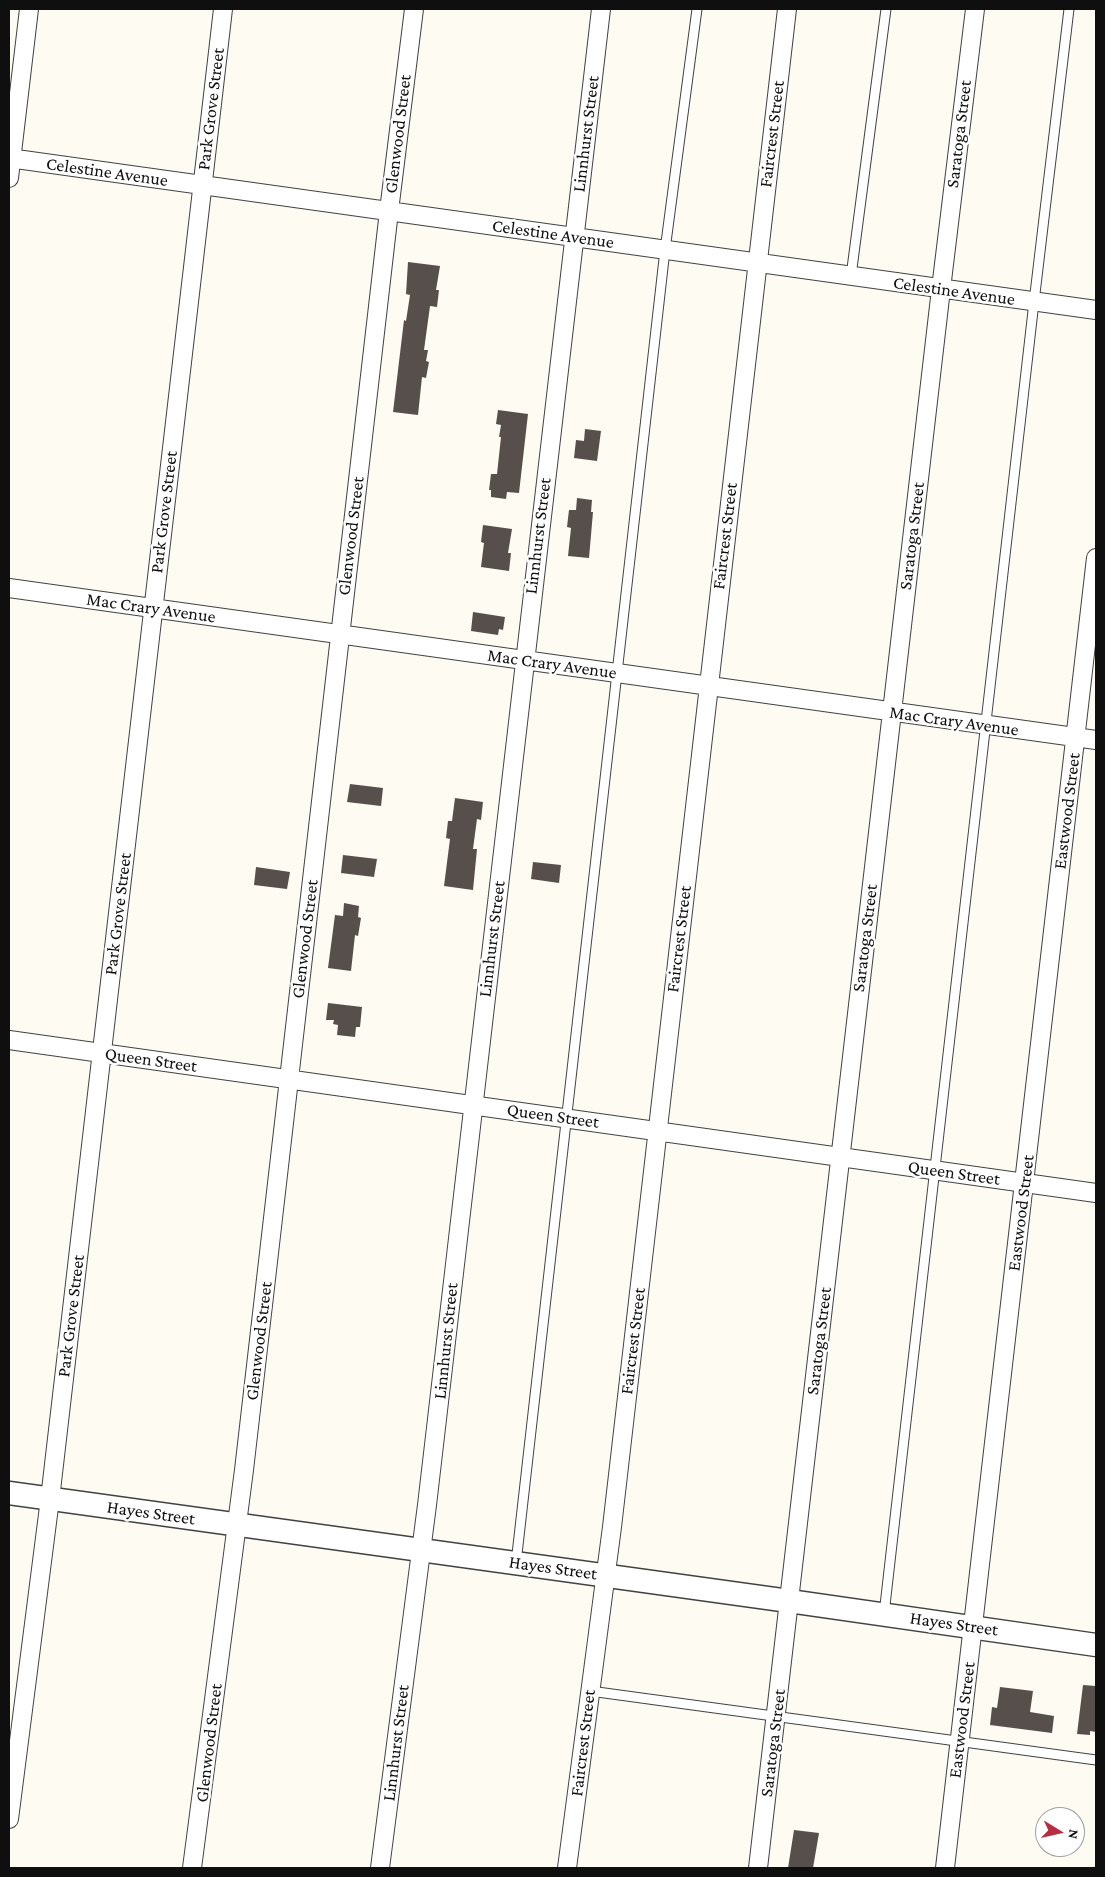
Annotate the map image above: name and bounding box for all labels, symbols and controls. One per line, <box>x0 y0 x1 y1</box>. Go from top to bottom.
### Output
street label: Park Grove Street <box>193 47 229 171</box>
street label: Glenwood Street <box>380 73 416 195</box>
street label: Linnhurst Street <box>568 75 604 193</box>
street label: Faircrest Street <box>755 79 789 189</box>
street label: Saratoga Street <box>942 79 976 189</box>
street label: Celestine Avenue <box>45 153 169 191</box>
street label: Celestine Avenue <box>491 215 615 253</box>
street label: Celestine Avenue <box>892 272 1016 310</box>
street label: Park Grove Street <box>146 450 182 574</box>
street label: Glenwood Street <box>333 475 369 597</box>
street label: Linnhurst Street <box>520 477 556 595</box>
street label: Faircrest Street <box>708 481 742 591</box>
street label: Saratoga Street <box>895 481 929 591</box>
street label: Mac Crary Avenue <box>85 588 217 628</box>
street label: Mac Crary Avenue <box>486 644 618 684</box>
street label: Mac Crary Avenue <box>888 701 1020 741</box>
street label: Eastwood Street <box>1049 752 1085 870</box>
street label: Park Grove Street <box>100 852 136 976</box>
street label: Glenwood Street <box>287 878 323 1000</box>
street label: Linnhurst Street <box>474 880 510 998</box>
street label: Saratoga Street <box>848 883 882 993</box>
street label: Faircrest Street <box>662 884 696 994</box>
street label: Queen Street <box>104 1043 198 1077</box>
street label: Queen Street <box>506 1099 600 1133</box>
street label: Eastwood Street <box>1003 1154 1039 1272</box>
street label: Queen Street <box>907 1156 1001 1190</box>
street label: Park Grove Street <box>53 1254 89 1378</box>
street label: Glenwood Street <box>241 1280 277 1402</box>
street label: Linnhurst Street <box>429 1282 463 1400</box>
street label: Faircrest Street <box>616 1286 650 1396</box>
street label: Saratoga Street <box>802 1286 836 1396</box>
street label: Hayes Street <box>106 1496 196 1530</box>
street label: Hayes Street <box>508 1551 598 1585</box>
street label: Hayes Street <box>909 1607 999 1641</box>
street label: Eastwood Street <box>944 1661 980 1779</box>
street label: Glenwood Street <box>191 1682 227 1804</box>
street label: Linnhurst Street <box>378 1684 414 1802</box>
street label: Faircrest Street <box>566 1688 600 1798</box>
street label: Saratoga Street <box>756 1688 790 1798</box>
north arrow <box>1035 1807 1085 1857</box>
text: N <box>1065 1828 1082 1840</box>

